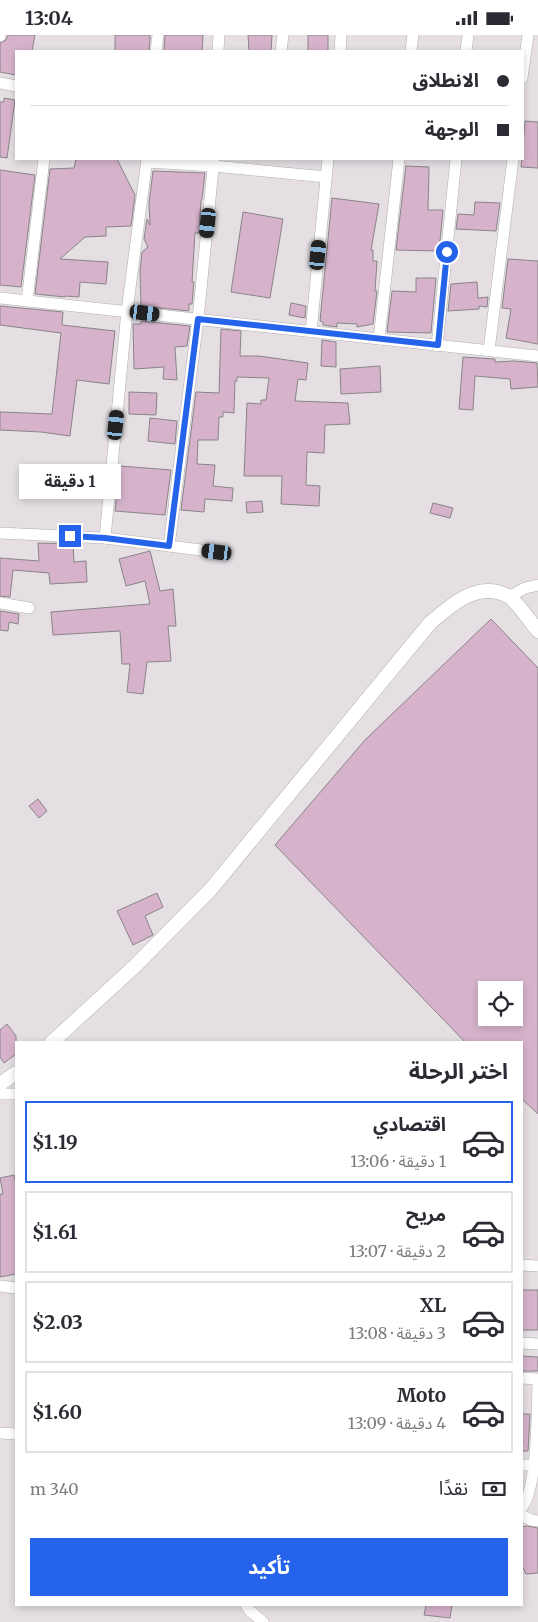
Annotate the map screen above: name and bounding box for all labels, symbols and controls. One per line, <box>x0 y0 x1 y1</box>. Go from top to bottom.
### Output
text: 13:04 <box>25 6 73 30</box>
text: الانطلاق <box>413 68 479 92</box>
text: الوجهة <box>425 117 479 141</box>
car <box>198 207 217 239</box>
car <box>308 239 327 271</box>
route start <box>436 241 458 263</box>
car <box>129 304 160 322</box>
car <box>106 409 125 441</box>
callout: 1 دقيقة <box>19 463 121 499</box>
text: 1 دقيقة <box>44 471 96 491</box>
route end <box>59 525 81 547</box>
car <box>201 543 232 561</box>
map controls <box>478 981 523 1026</box>
button: locate <box>478 981 523 1026</box>
text: اختر الرحلة <box>409 1057 508 1085</box>
text: اقتصادي <box>373 1112 446 1136</box>
icon: car <box>461 1120 506 1165</box>
text: $1.19 <box>32 1130 78 1154</box>
text: 1 دقيقة · 13:06 <box>350 1151 446 1171</box>
text: مريح <box>406 1202 446 1226</box>
icon: car <box>461 1210 506 1255</box>
text: $1.61 <box>32 1220 77 1244</box>
text: 2 دقيقة · 13:07 <box>349 1241 446 1261</box>
text: XL <box>420 1293 446 1317</box>
icon: car <box>461 1300 506 1345</box>
text: $2.03 <box>32 1310 83 1334</box>
text: 3 دقيقة · 13:08 <box>349 1323 446 1343</box>
text: Moto <box>397 1383 446 1407</box>
icon: car <box>461 1390 506 1435</box>
text: $1.60 <box>32 1400 82 1424</box>
text: 4 دقيقة · 13:09 <box>348 1413 446 1433</box>
icon: cash <box>480 1475 508 1503</box>
text: نقدًا <box>439 1476 468 1500</box>
text: 340 m <box>30 1479 79 1499</box>
button: تأكيد <box>30 1538 508 1596</box>

